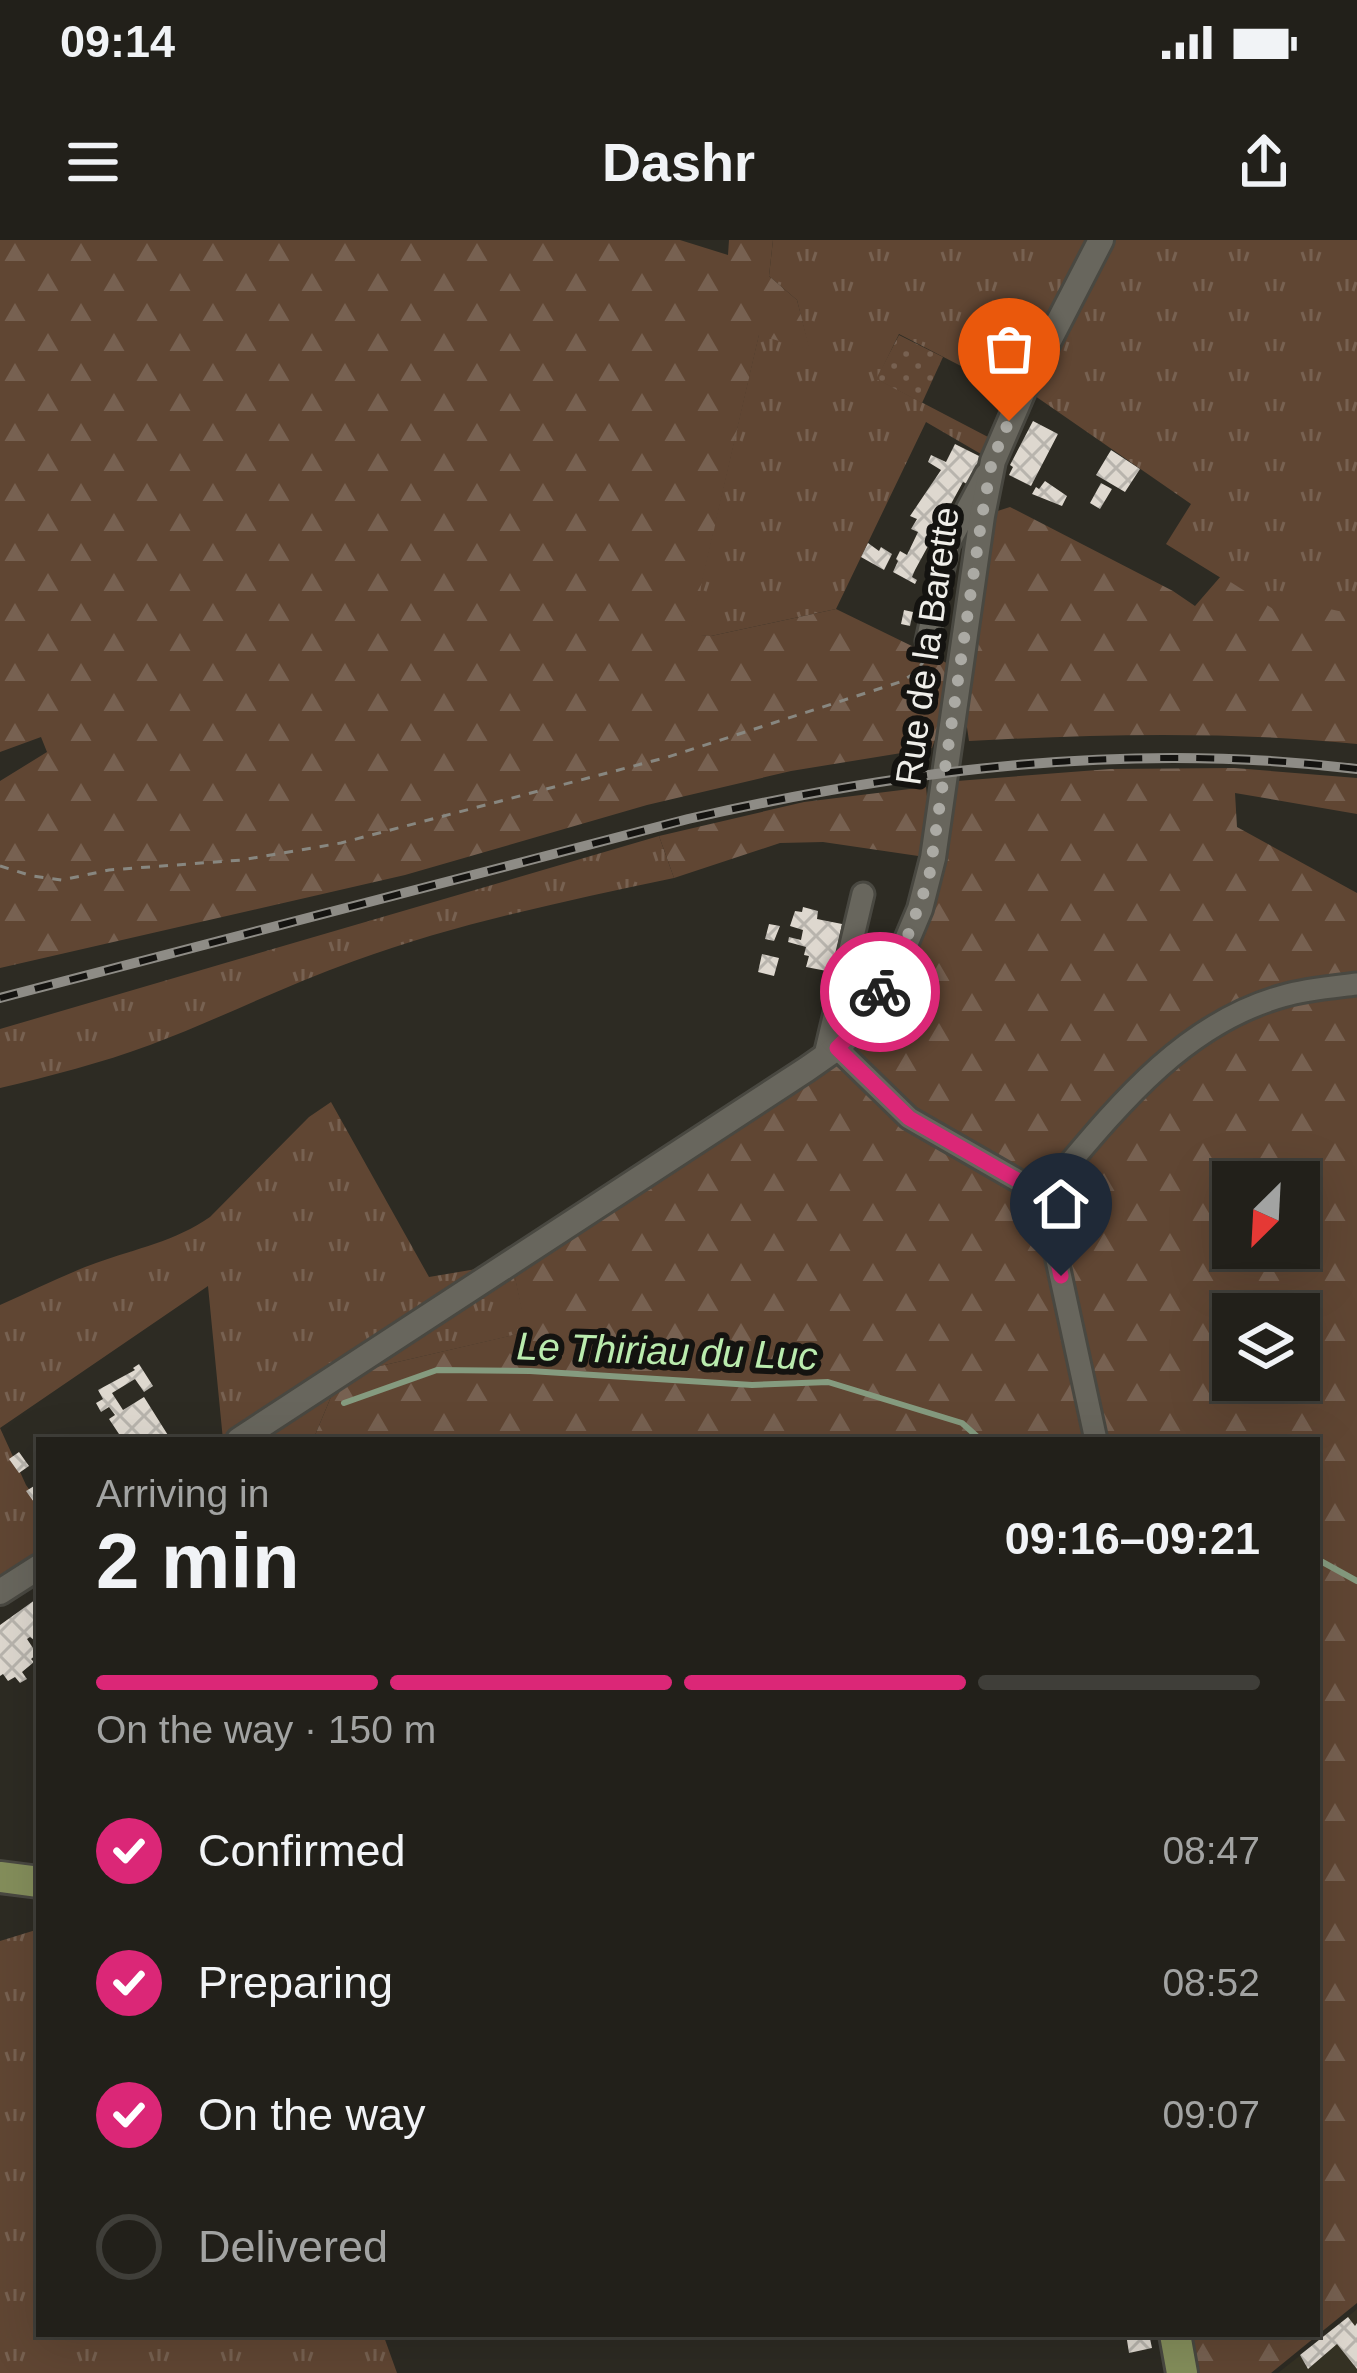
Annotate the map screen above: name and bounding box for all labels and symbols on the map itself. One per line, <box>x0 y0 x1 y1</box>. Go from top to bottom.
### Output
pin <box>958 298 1060 421</box>
street label: Rue de la Barette <box>887 504 967 788</box>
courier <box>820 932 940 1052</box>
pin <box>1010 1153 1112 1276</box>
north arrow <box>1212 1161 1320 1269</box>
water label: Le Thiriau du Luc <box>516 1324 819 1378</box>

